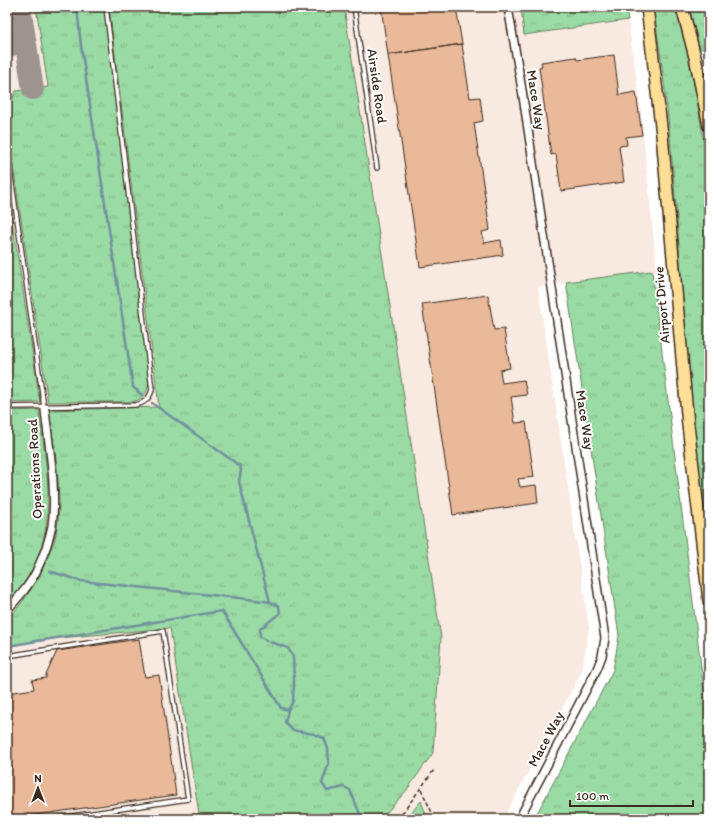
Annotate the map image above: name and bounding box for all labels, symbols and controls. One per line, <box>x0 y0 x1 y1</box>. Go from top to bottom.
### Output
street label: Airside Road <box>363 47 391 125</box>
street label: Mace Way <box>523 69 549 132</box>
street label: Airport Drive <box>650 265 674 344</box>
street label: Mace Way <box>572 389 598 452</box>
street label: Operations Road <box>24 418 46 519</box>
street label: Mace Way <box>524 708 568 770</box>
north arrow <box>18 768 58 808</box>
text: N <box>34 772 42 785</box>
scale bar <box>570 782 693 808</box>
text: 100 m <box>576 789 609 803</box>

